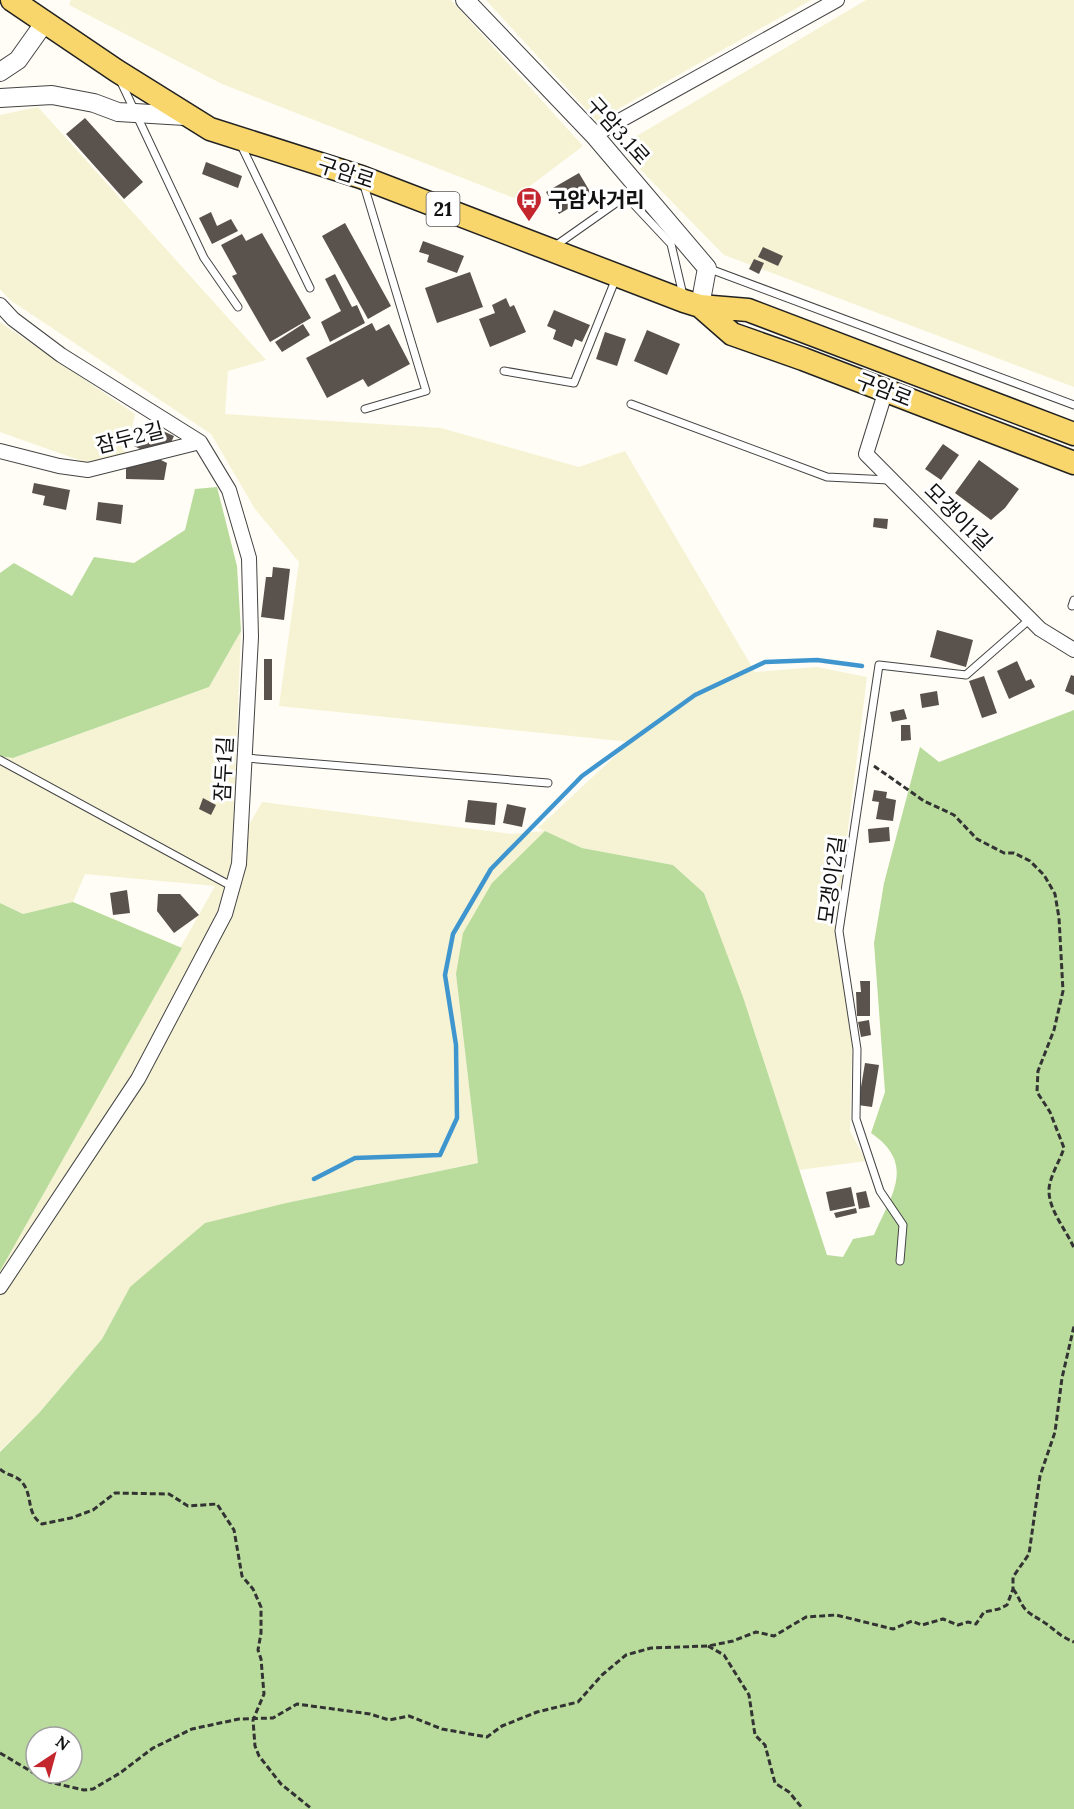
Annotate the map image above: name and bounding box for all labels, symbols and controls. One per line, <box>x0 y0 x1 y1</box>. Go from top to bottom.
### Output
street label: 구암3.1로 <box>581 91 656 170</box>
street label: 구암로 <box>314 151 378 194</box>
bus stop icon: 구암사거리 <box>514 185 544 223</box>
place label: 구암사거리 <box>548 186 645 213</box>
road number: 21 <box>426 192 460 226</box>
street label: 구암로 <box>852 367 916 413</box>
street label: 잠두2길 <box>93 416 167 459</box>
street label: 모갱이1길 <box>919 477 998 556</box>
street label: 잠두1길 <box>208 736 239 802</box>
street label: 모갱이2길 <box>812 834 851 926</box>
north arrow <box>24 1725 84 1785</box>
text: N <box>52 1731 74 1755</box>

